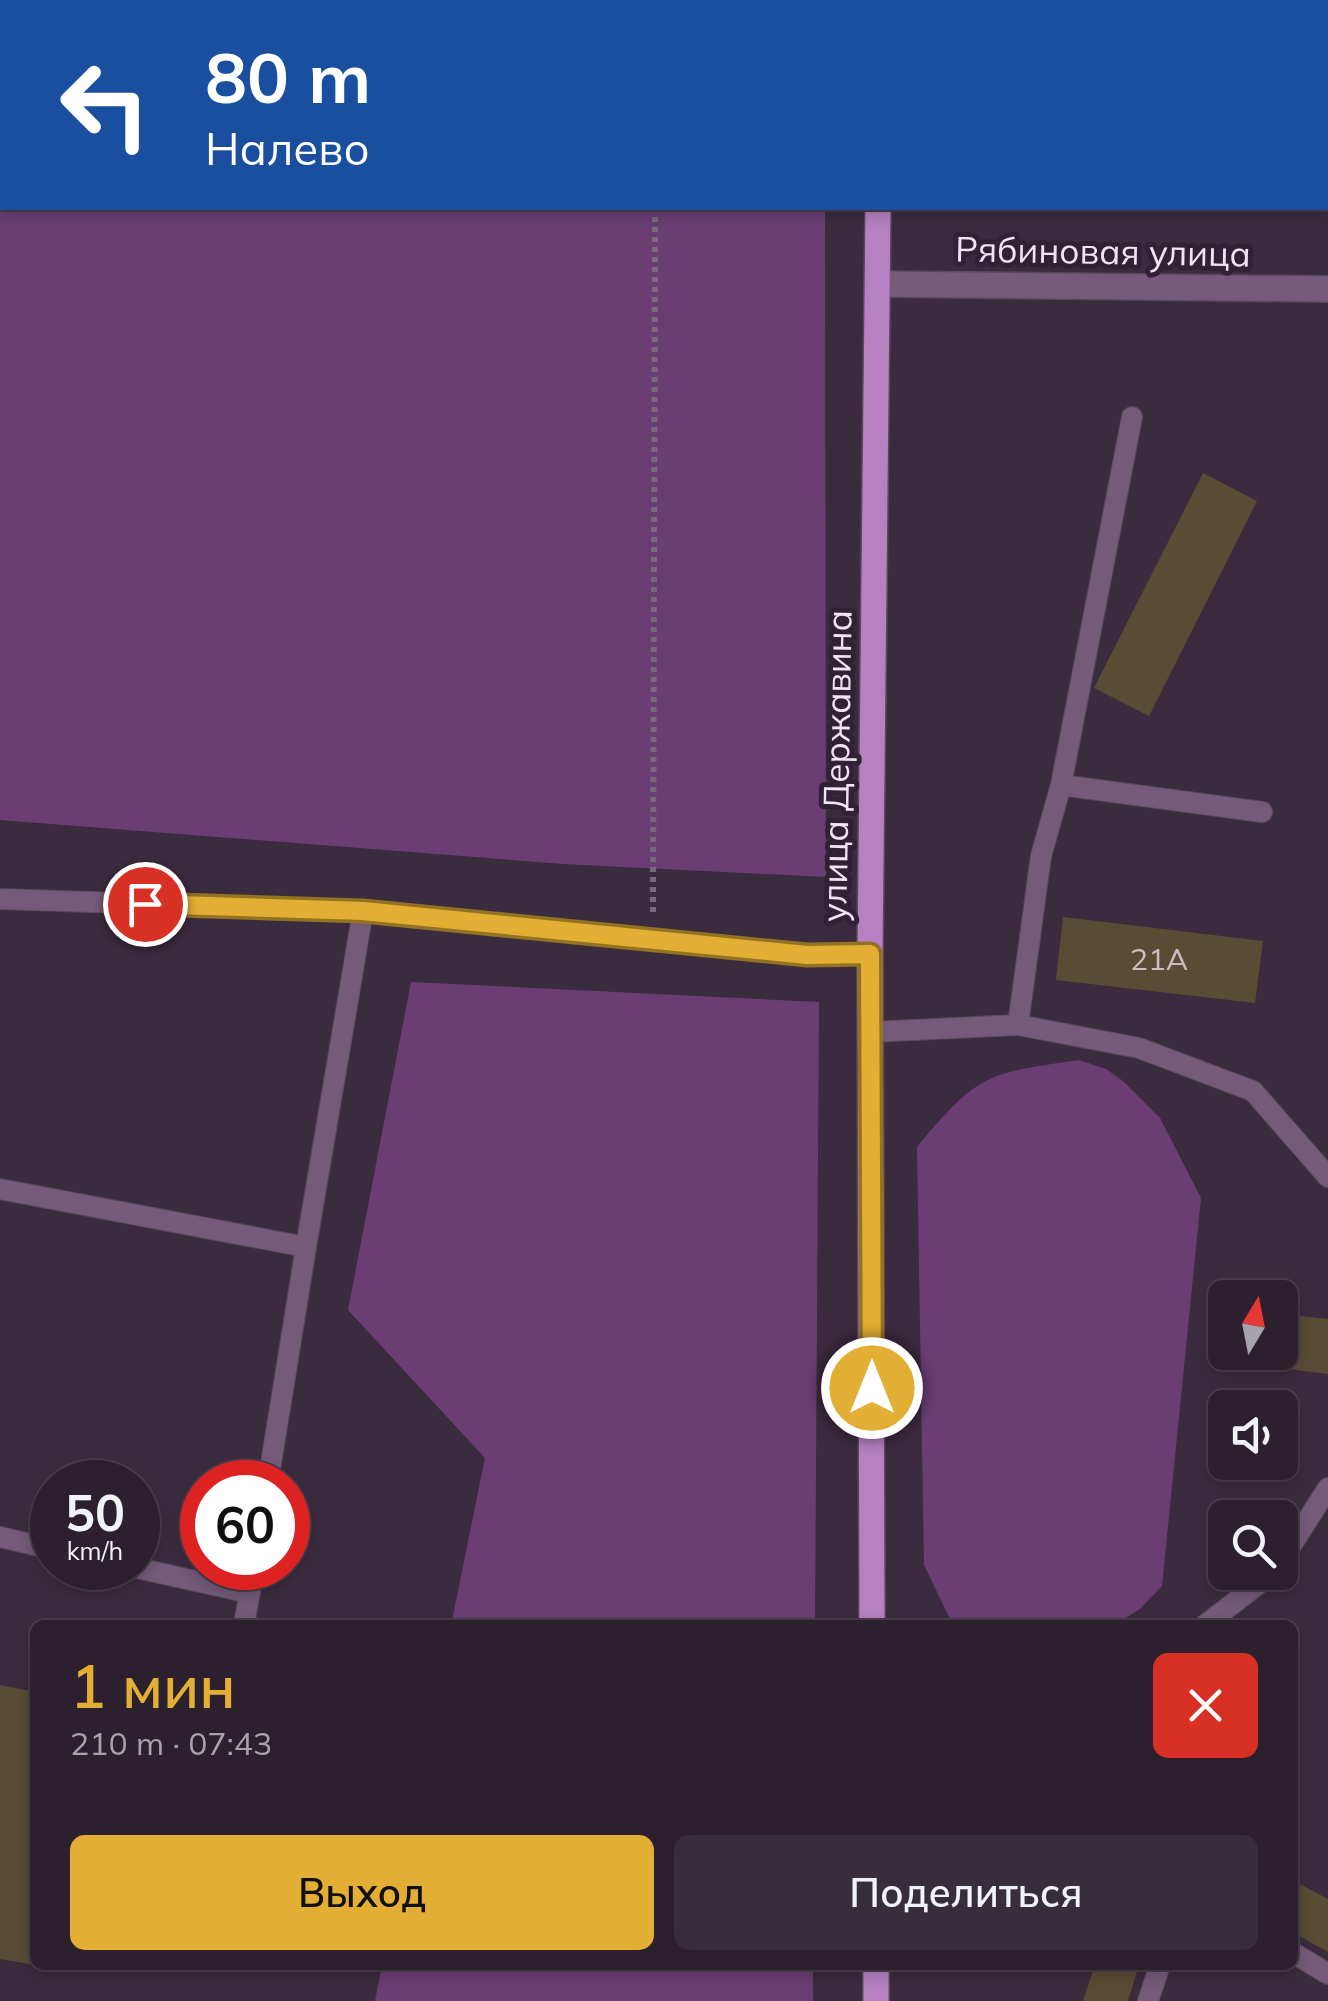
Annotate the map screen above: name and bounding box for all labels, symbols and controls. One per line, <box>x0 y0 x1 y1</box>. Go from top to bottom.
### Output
text: 80 m <box>205 33 371 121</box>
icon: left <box>40 40 170 170</box>
text: Налево <box>205 120 370 176</box>
street label: Рябиновая улица <box>955 226 1251 276</box>
street label: улица Державина <box>811 610 861 922</box>
pin <box>103 862 188 947</box>
icon: arrive <box>118 877 173 932</box>
house number: 21А <box>1130 940 1188 978</box>
north arrow <box>1208 1280 1298 1370</box>
map controls <box>1208 1280 1298 1590</box>
position arrow <box>820 1336 924 1440</box>
button: sound <box>1208 1390 1298 1480</box>
speed limit sign: 60 <box>180 1460 310 1590</box>
text: 50 <box>65 1481 125 1544</box>
button: search <box>1208 1500 1298 1590</box>
text: km/h <box>67 1535 123 1566</box>
text: 1 мин <box>70 1648 236 1723</box>
button: close <box>1153 1653 1258 1758</box>
text: 210 m · 07:43 <box>70 1723 272 1763</box>
button: Выход <box>70 1835 654 1950</box>
button: Поделиться <box>674 1835 1258 1950</box>

